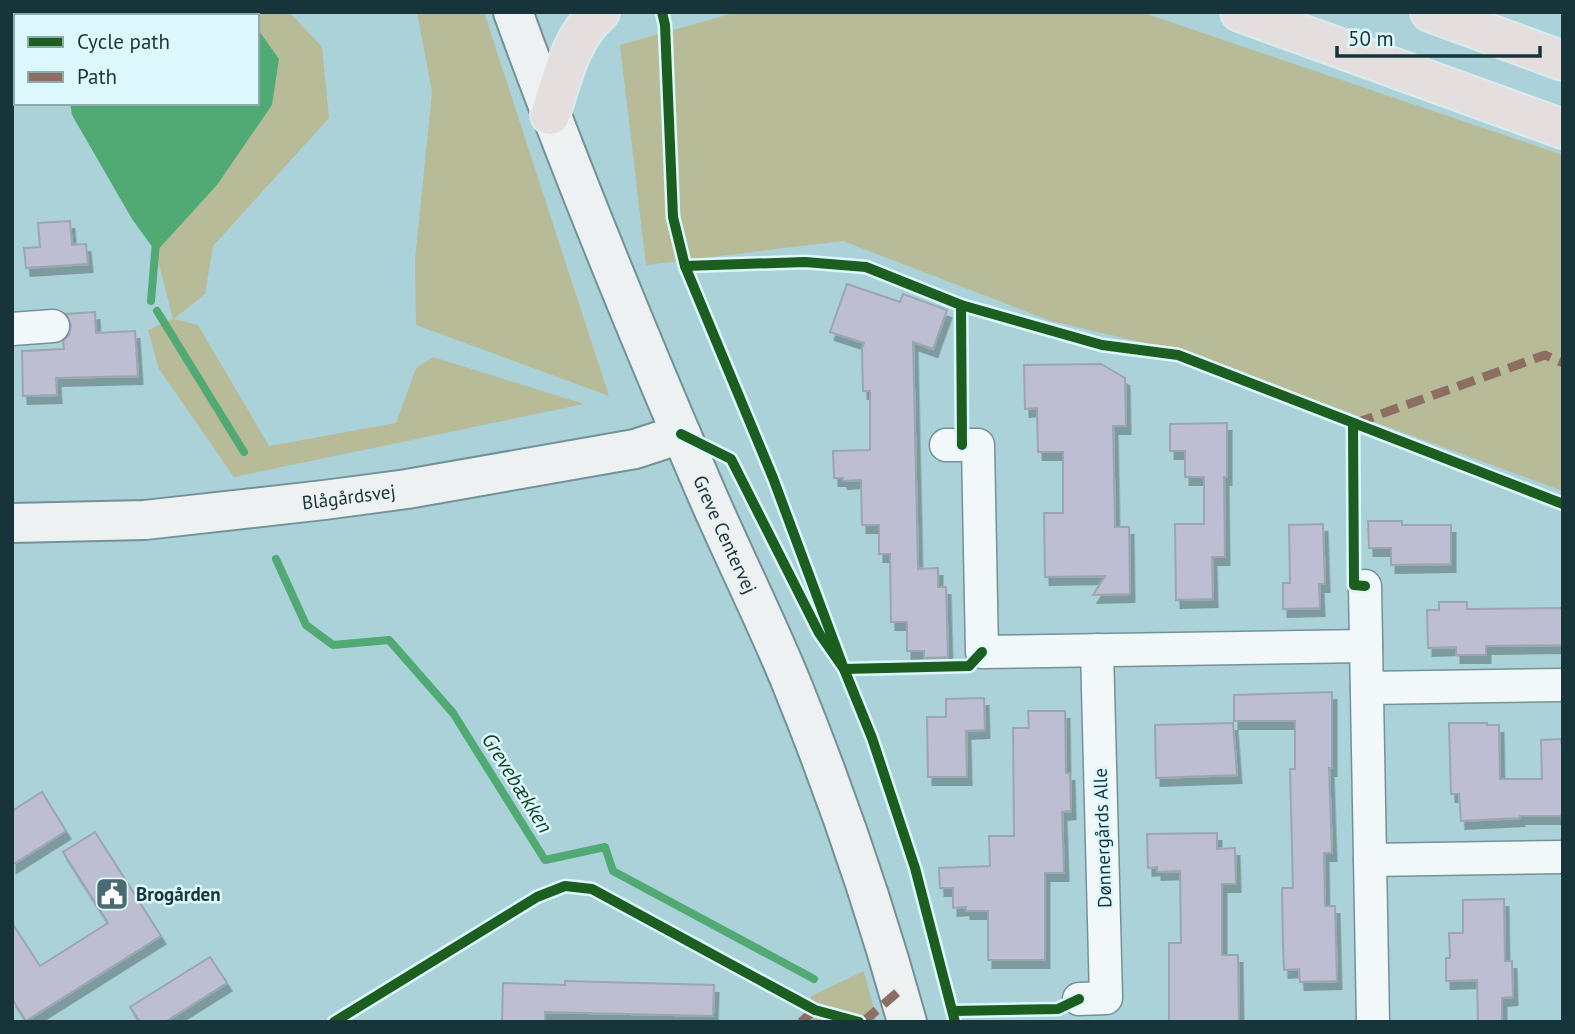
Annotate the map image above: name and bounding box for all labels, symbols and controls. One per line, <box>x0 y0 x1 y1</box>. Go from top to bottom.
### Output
legend <box>14 14 259 105</box>
scale bar <box>1337 14 1540 58</box>
text: 50 m <box>1348 25 1394 52</box>
text: Cycle path <box>77 28 170 55</box>
text: Path <box>77 63 117 90</box>
street label: Greve Centervej <box>688 472 762 597</box>
street label: Blågårdsvej <box>301 479 397 514</box>
water label: Grevebækken <box>476 728 559 838</box>
street label: Dønnergårds Alle <box>1088 768 1116 908</box>
public building icon: Brogården <box>93 875 131 913</box>
place label: Brogården <box>136 882 221 906</box>

